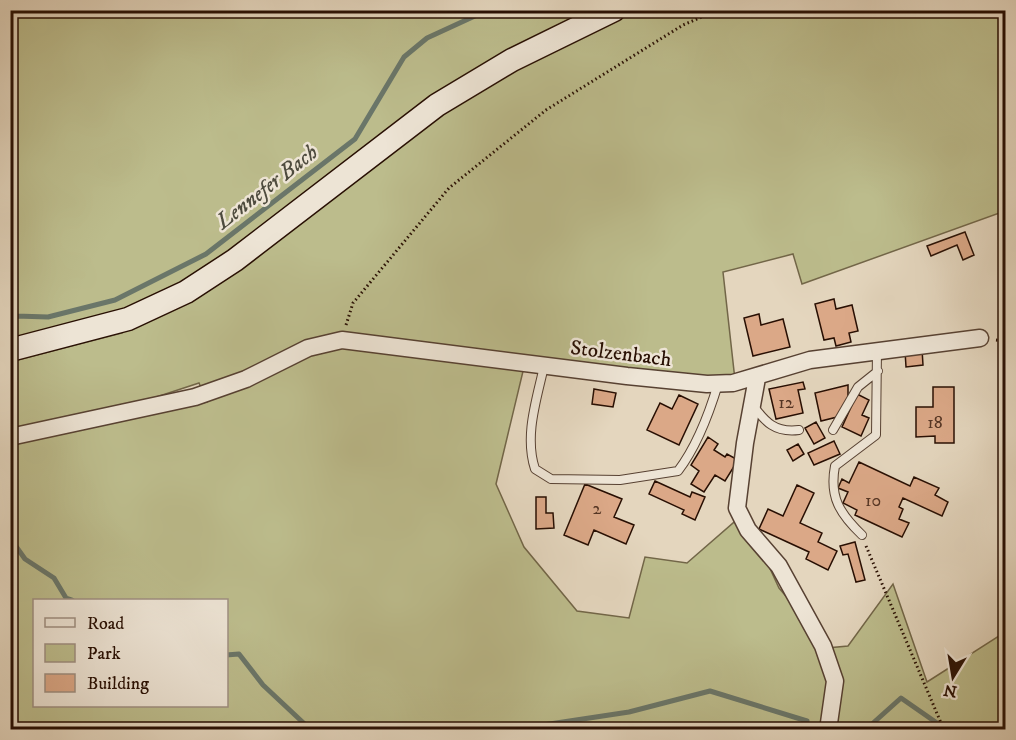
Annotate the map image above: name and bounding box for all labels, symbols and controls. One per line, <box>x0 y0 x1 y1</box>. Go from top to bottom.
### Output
water label: Lennefer Bach <box>209 139 323 237</box>
street label: Stolzenbach <box>569 335 673 373</box>
house number: 12 <box>778 392 794 414</box>
house number: 18 <box>927 412 943 434</box>
house number: 10 <box>865 490 881 512</box>
house number: 2 <box>593 498 602 520</box>
legend <box>33 599 228 707</box>
text: Road <box>87 613 124 635</box>
text: Park <box>87 643 121 665</box>
north arrow <box>923 647 983 707</box>
text: Building <box>87 673 149 695</box>
text: N <box>942 680 959 702</box>

